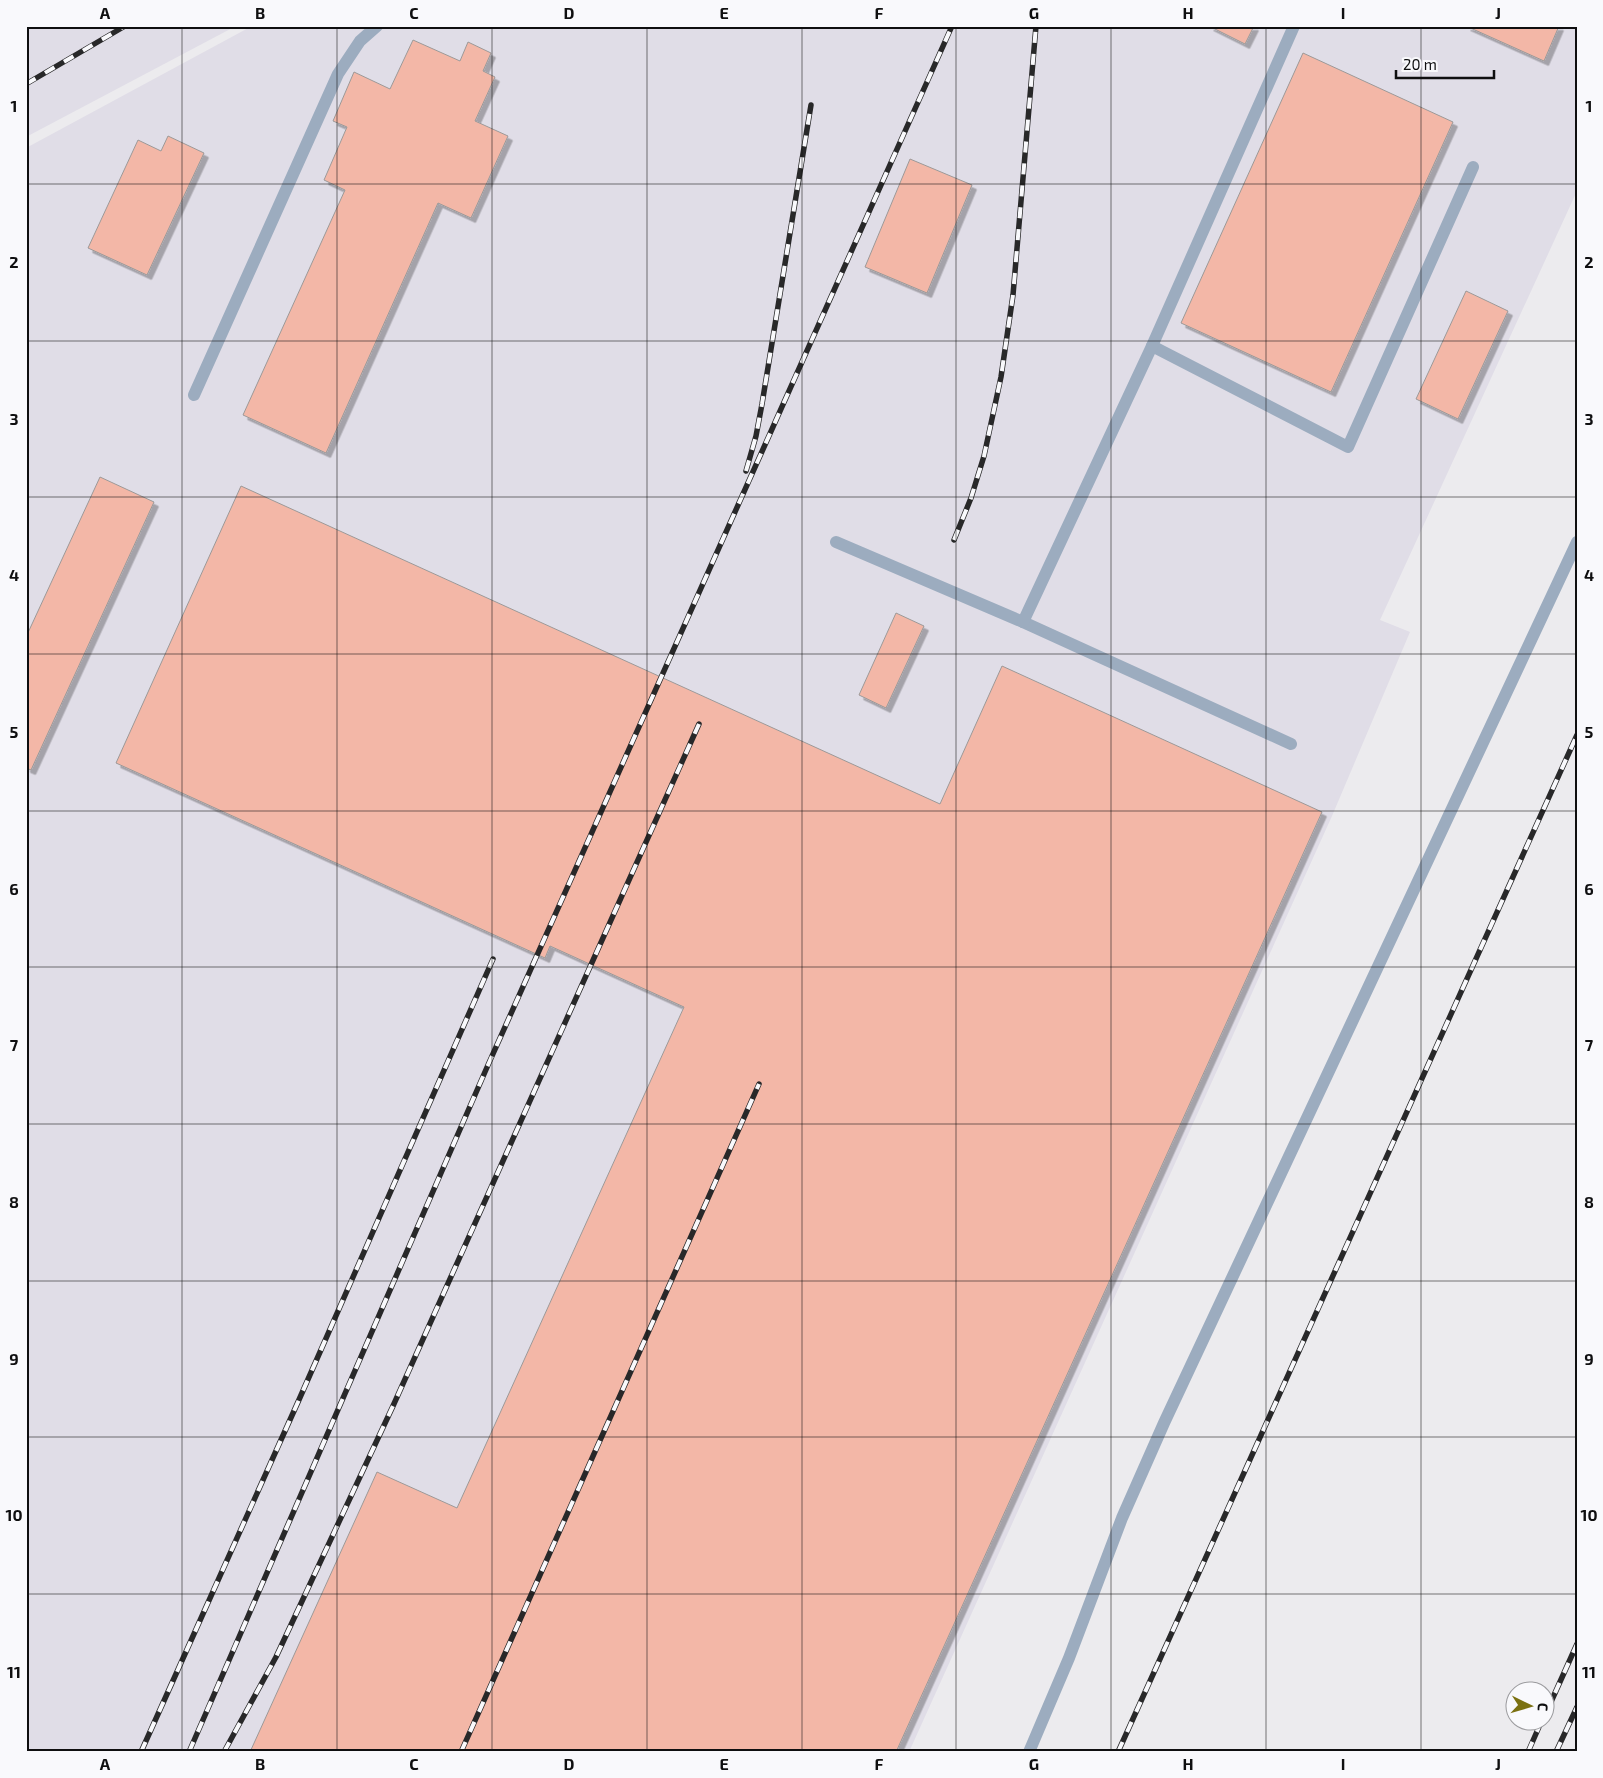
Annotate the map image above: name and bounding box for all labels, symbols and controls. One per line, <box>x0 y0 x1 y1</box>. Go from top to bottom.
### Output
text: A <box>100 3 111 22</box>
text: B <box>255 3 265 22</box>
text: C <box>409 3 419 22</box>
text: D <box>564 3 575 22</box>
text: E <box>719 3 729 22</box>
text: F <box>875 3 884 22</box>
text: G <box>1029 3 1039 22</box>
text: H <box>1182 3 1194 22</box>
text: I <box>1341 3 1345 22</box>
text: J <box>1495 3 1501 22</box>
scale bar <box>1396 48 1493 80</box>
text: 20 m <box>1403 55 1437 73</box>
text: 1 <box>11 96 17 115</box>
text: 1 <box>1586 96 1592 115</box>
text: 2 <box>9 252 19 271</box>
text: 2 <box>1584 252 1594 271</box>
text: 3 <box>9 409 19 428</box>
text: 3 <box>1584 409 1594 428</box>
text: 4 <box>9 565 19 584</box>
text: 4 <box>1584 565 1594 584</box>
text: 5 <box>10 722 19 741</box>
text: 5 <box>1585 722 1594 741</box>
text: 6 <box>9 879 19 898</box>
text: 6 <box>1584 879 1594 898</box>
text: 7 <box>10 1035 19 1054</box>
text: 7 <box>1585 1035 1594 1054</box>
text: 8 <box>9 1192 19 1211</box>
text: 8 <box>1584 1192 1594 1211</box>
text: 9 <box>9 1349 19 1368</box>
text: 9 <box>1584 1349 1594 1368</box>
text: 10 <box>5 1505 23 1524</box>
text: 10 <box>1580 1505 1598 1524</box>
text: 11 <box>7 1662 21 1681</box>
text: 11 <box>1582 1662 1596 1681</box>
north arrow <box>1506 1680 1556 1730</box>
text: С <box>1535 1702 1552 1712</box>
text: A <box>100 1754 111 1773</box>
text: B <box>255 1754 265 1773</box>
text: C <box>409 1754 419 1773</box>
text: D <box>564 1754 575 1773</box>
text: E <box>719 1754 729 1773</box>
text: F <box>875 1754 884 1773</box>
text: G <box>1029 1754 1039 1773</box>
text: H <box>1182 1754 1194 1773</box>
text: I <box>1341 1754 1345 1773</box>
text: J <box>1495 1754 1501 1773</box>

